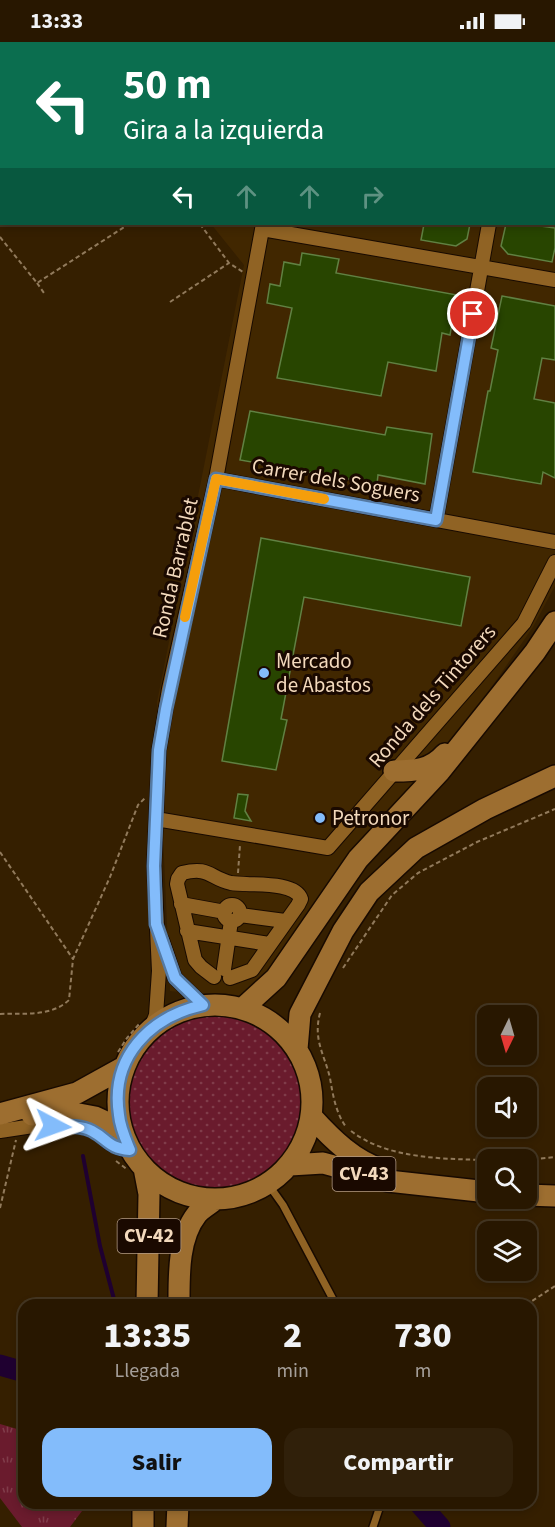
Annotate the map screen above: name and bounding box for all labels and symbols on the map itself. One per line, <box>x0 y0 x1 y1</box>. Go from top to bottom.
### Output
pin <box>447 288 498 339</box>
street label: Carrer dels Soguers <box>250 450 423 510</box>
street label: Ronda Barrablet <box>144 495 206 641</box>
street label: Ronda dels Tintorers <box>361 618 503 774</box>
place label: Mercado de Abastos <box>276 646 371 700</box>
marker: Mercado de Abastos <box>257 666 271 680</box>
place label: Petronor <box>332 803 410 833</box>
marker: Petronor <box>313 811 327 825</box>
north arrow <box>477 1005 537 1065</box>
position arrow <box>21 1094 85 1158</box>
road number: CV-43 <box>332 1157 395 1191</box>
road number: CV-42 <box>118 1219 180 1253</box>

